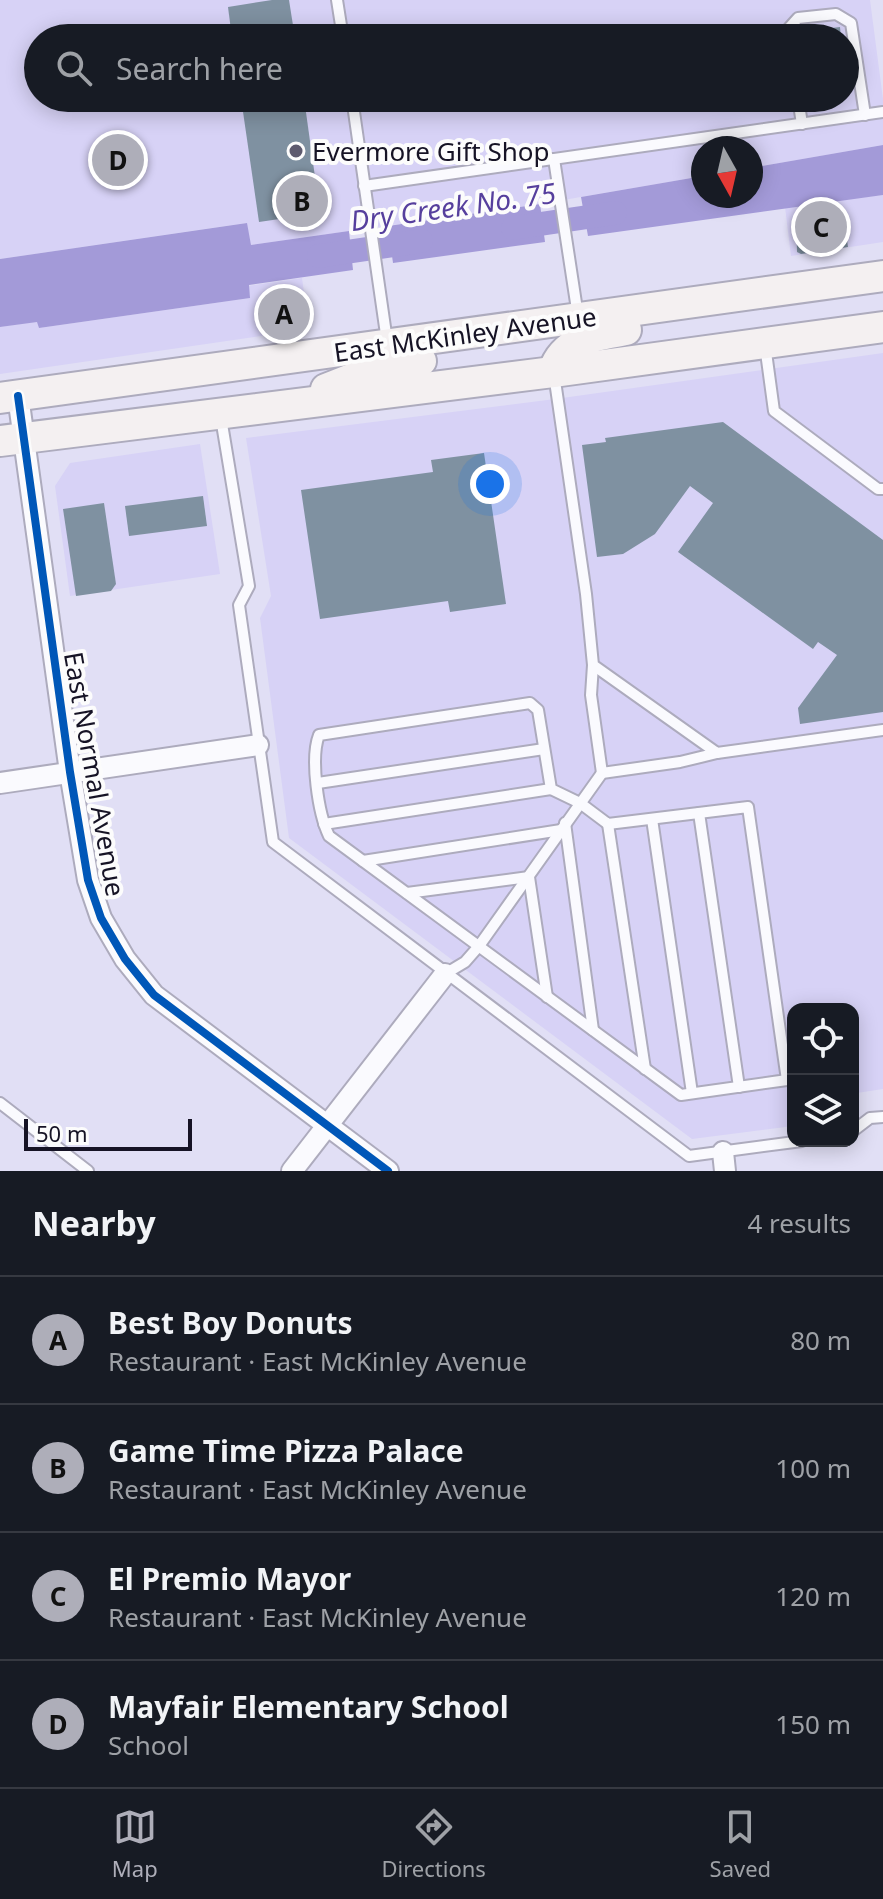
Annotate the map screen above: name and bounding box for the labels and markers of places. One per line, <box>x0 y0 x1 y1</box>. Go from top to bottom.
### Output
pin: D <box>92 130 144 190</box>
place label: Evermore Gift Shop <box>312 133 550 169</box>
marker: Evermore Gift Shop <box>287 142 305 160</box>
pin: B <box>276 171 328 231</box>
pin: C <box>795 197 847 257</box>
pin: A <box>258 284 310 344</box>

